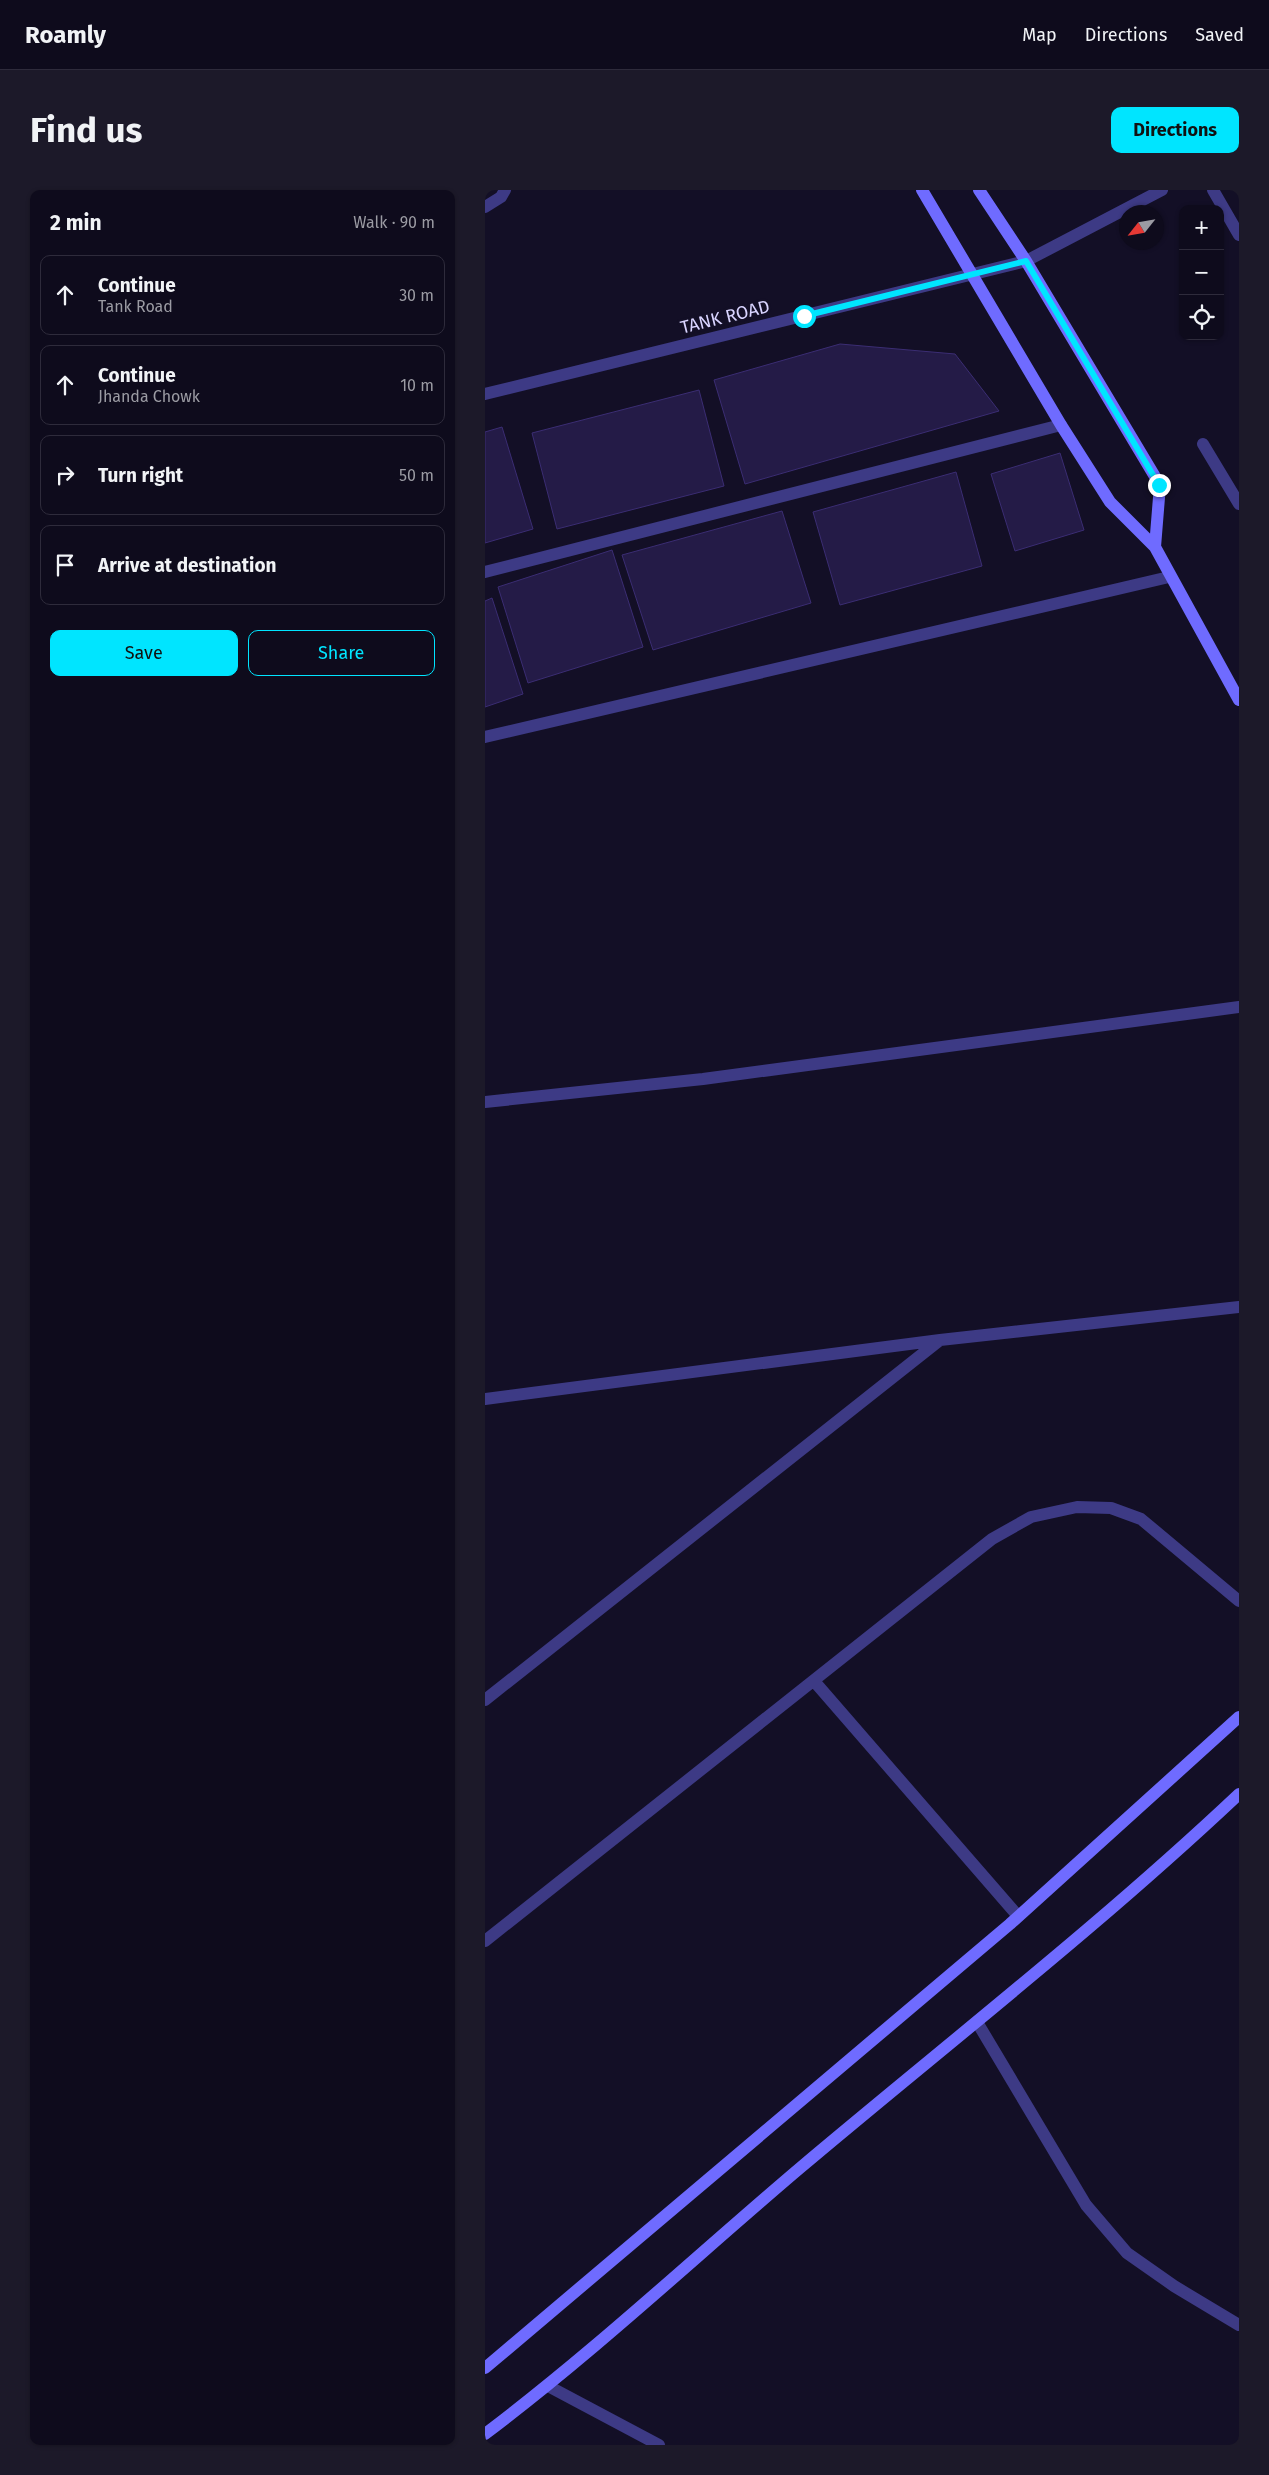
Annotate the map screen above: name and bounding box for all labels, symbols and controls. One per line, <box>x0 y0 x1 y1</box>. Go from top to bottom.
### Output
text: Roamly <box>25 21 106 49</box>
text: Map <box>1022 24 1057 46</box>
text: Directions <box>1085 24 1167 46</box>
text: Saved <box>1195 24 1244 46</box>
button: Directions <box>1111 107 1239 153</box>
text: Find us <box>30 109 142 151</box>
north arrow <box>1119 205 1164 250</box>
map controls <box>1179 205 1224 340</box>
button: + <box>1179 205 1224 250</box>
text: 2 min <box>50 210 102 236</box>
text: Walk · 90 m <box>353 213 435 232</box>
button: − <box>1179 250 1224 295</box>
text: Continue <box>98 274 176 297</box>
icon: ahead <box>51 281 79 309</box>
text: 30 m <box>399 286 434 305</box>
street label: TANK ROAD <box>678 295 772 339</box>
button: locate <box>1179 295 1224 340</box>
text: Tank Road <box>98 297 173 316</box>
route start <box>793 305 816 328</box>
text: Continue <box>98 364 176 387</box>
icon: ahead <box>51 371 79 399</box>
text: 10 m <box>400 376 434 395</box>
text: Jhanda Chowk <box>98 387 200 406</box>
icon: right <box>51 461 79 489</box>
text: Turn right <box>98 464 183 487</box>
text: 50 m <box>399 466 434 485</box>
route end <box>1148 474 1171 497</box>
icon: arrive <box>51 551 79 579</box>
text: Arrive at destination <box>98 554 277 577</box>
button: Save <box>50 630 238 676</box>
button: Share <box>248 630 435 676</box>

